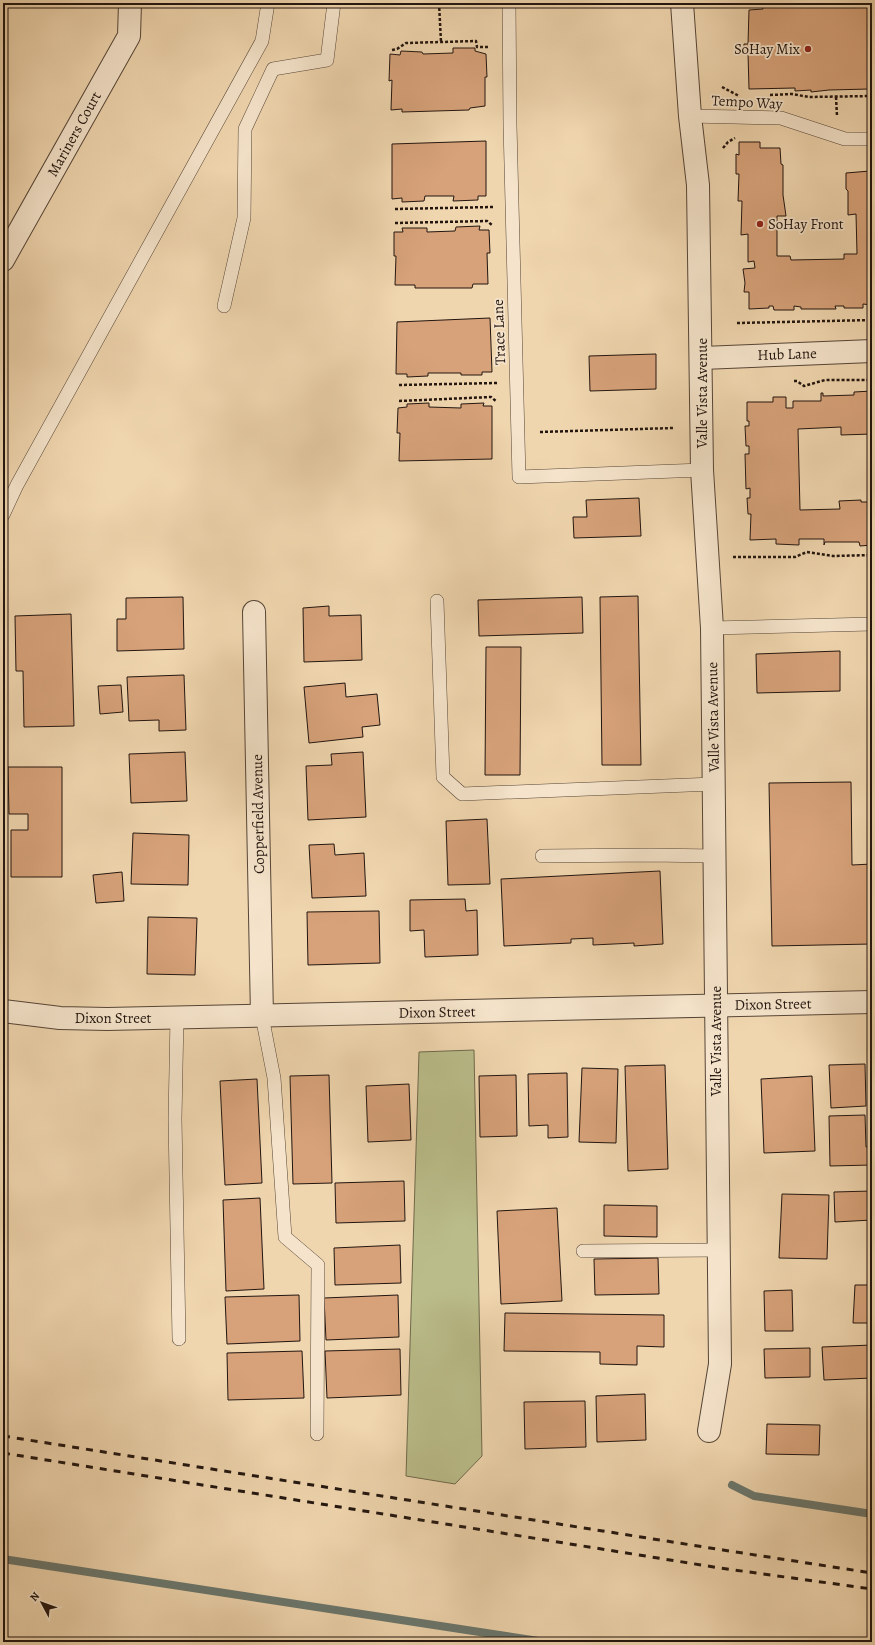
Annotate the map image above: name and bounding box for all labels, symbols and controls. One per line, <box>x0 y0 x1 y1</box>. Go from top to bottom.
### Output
place label: SoHay Mix <box>734 39 800 59</box>
marker: SoHay Mix <box>803 44 813 54</box>
street label: Mariners Court <box>42 88 106 180</box>
street label: Tempo Way <box>711 90 783 114</box>
place label: SoHay Front <box>768 214 844 234</box>
marker: SoHay Front <box>755 219 765 229</box>
street label: Trace Lane <box>488 299 510 365</box>
street label: Valle Vista Avenue <box>692 338 712 449</box>
street label: Hub Lane <box>757 343 817 365</box>
street label: Valle Vista Avenue <box>702 661 724 773</box>
street label: Copperfield Avenue <box>247 754 269 874</box>
street label: Valle Vista Avenue <box>706 986 726 1097</box>
street label: Dixon Street <box>734 993 812 1015</box>
street label: Dixon Street <box>398 1001 476 1023</box>
street label: Dixon Street <box>74 1008 152 1028</box>
north arrow <box>22 1583 62 1623</box>
text: N <box>27 1589 43 1605</box>

